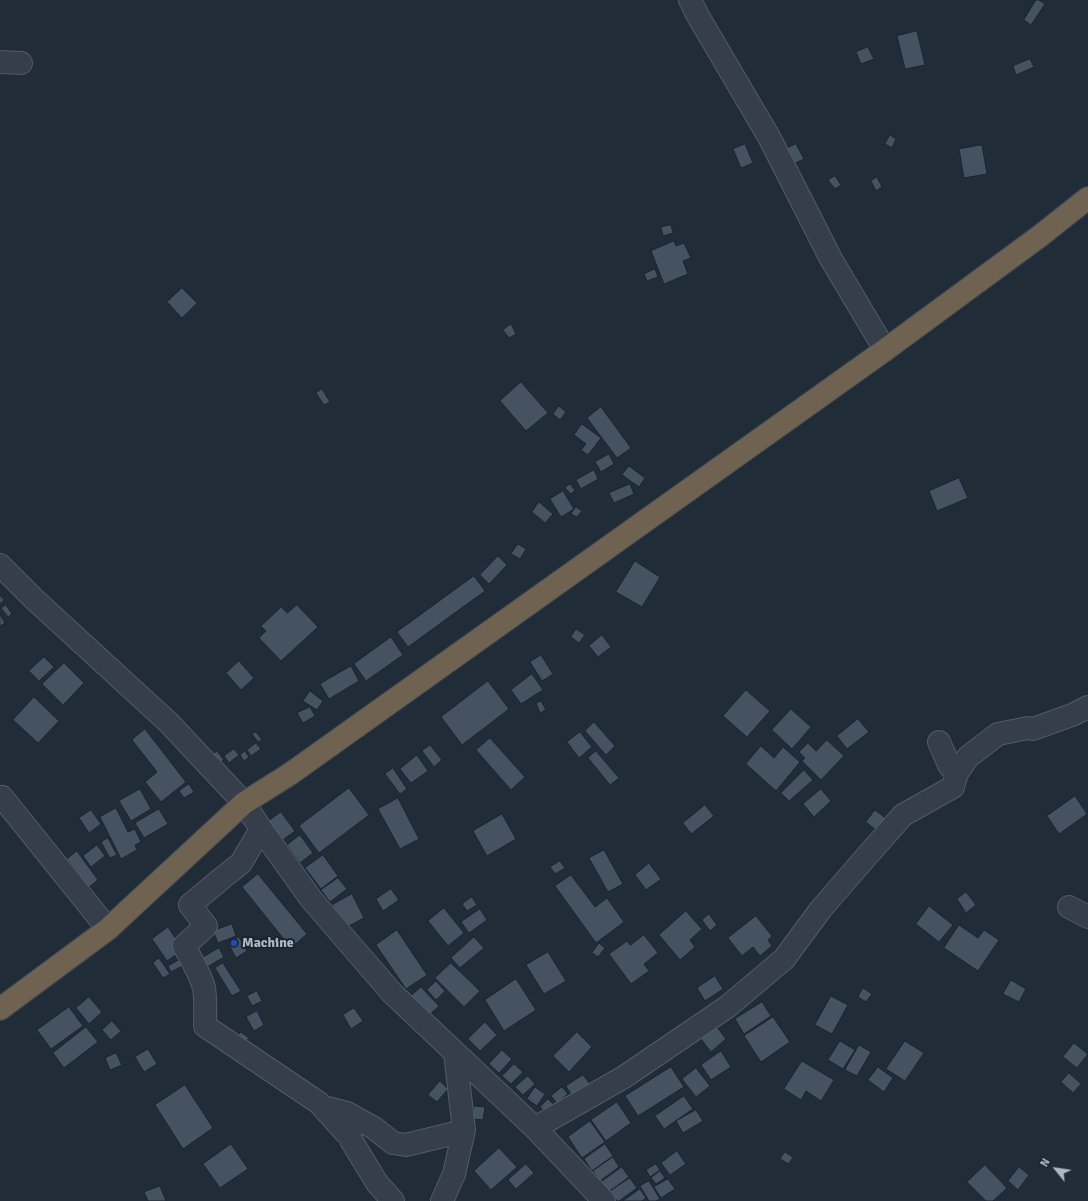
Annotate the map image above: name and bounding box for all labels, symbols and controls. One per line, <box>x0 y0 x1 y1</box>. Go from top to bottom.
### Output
place label: Machine <box>242 935 294 951</box>
marker: Machine <box>229 938 239 948</box>
north arrow <box>1036 1149 1076 1189</box>
text: N <box>1038 1156 1053 1169</box>

